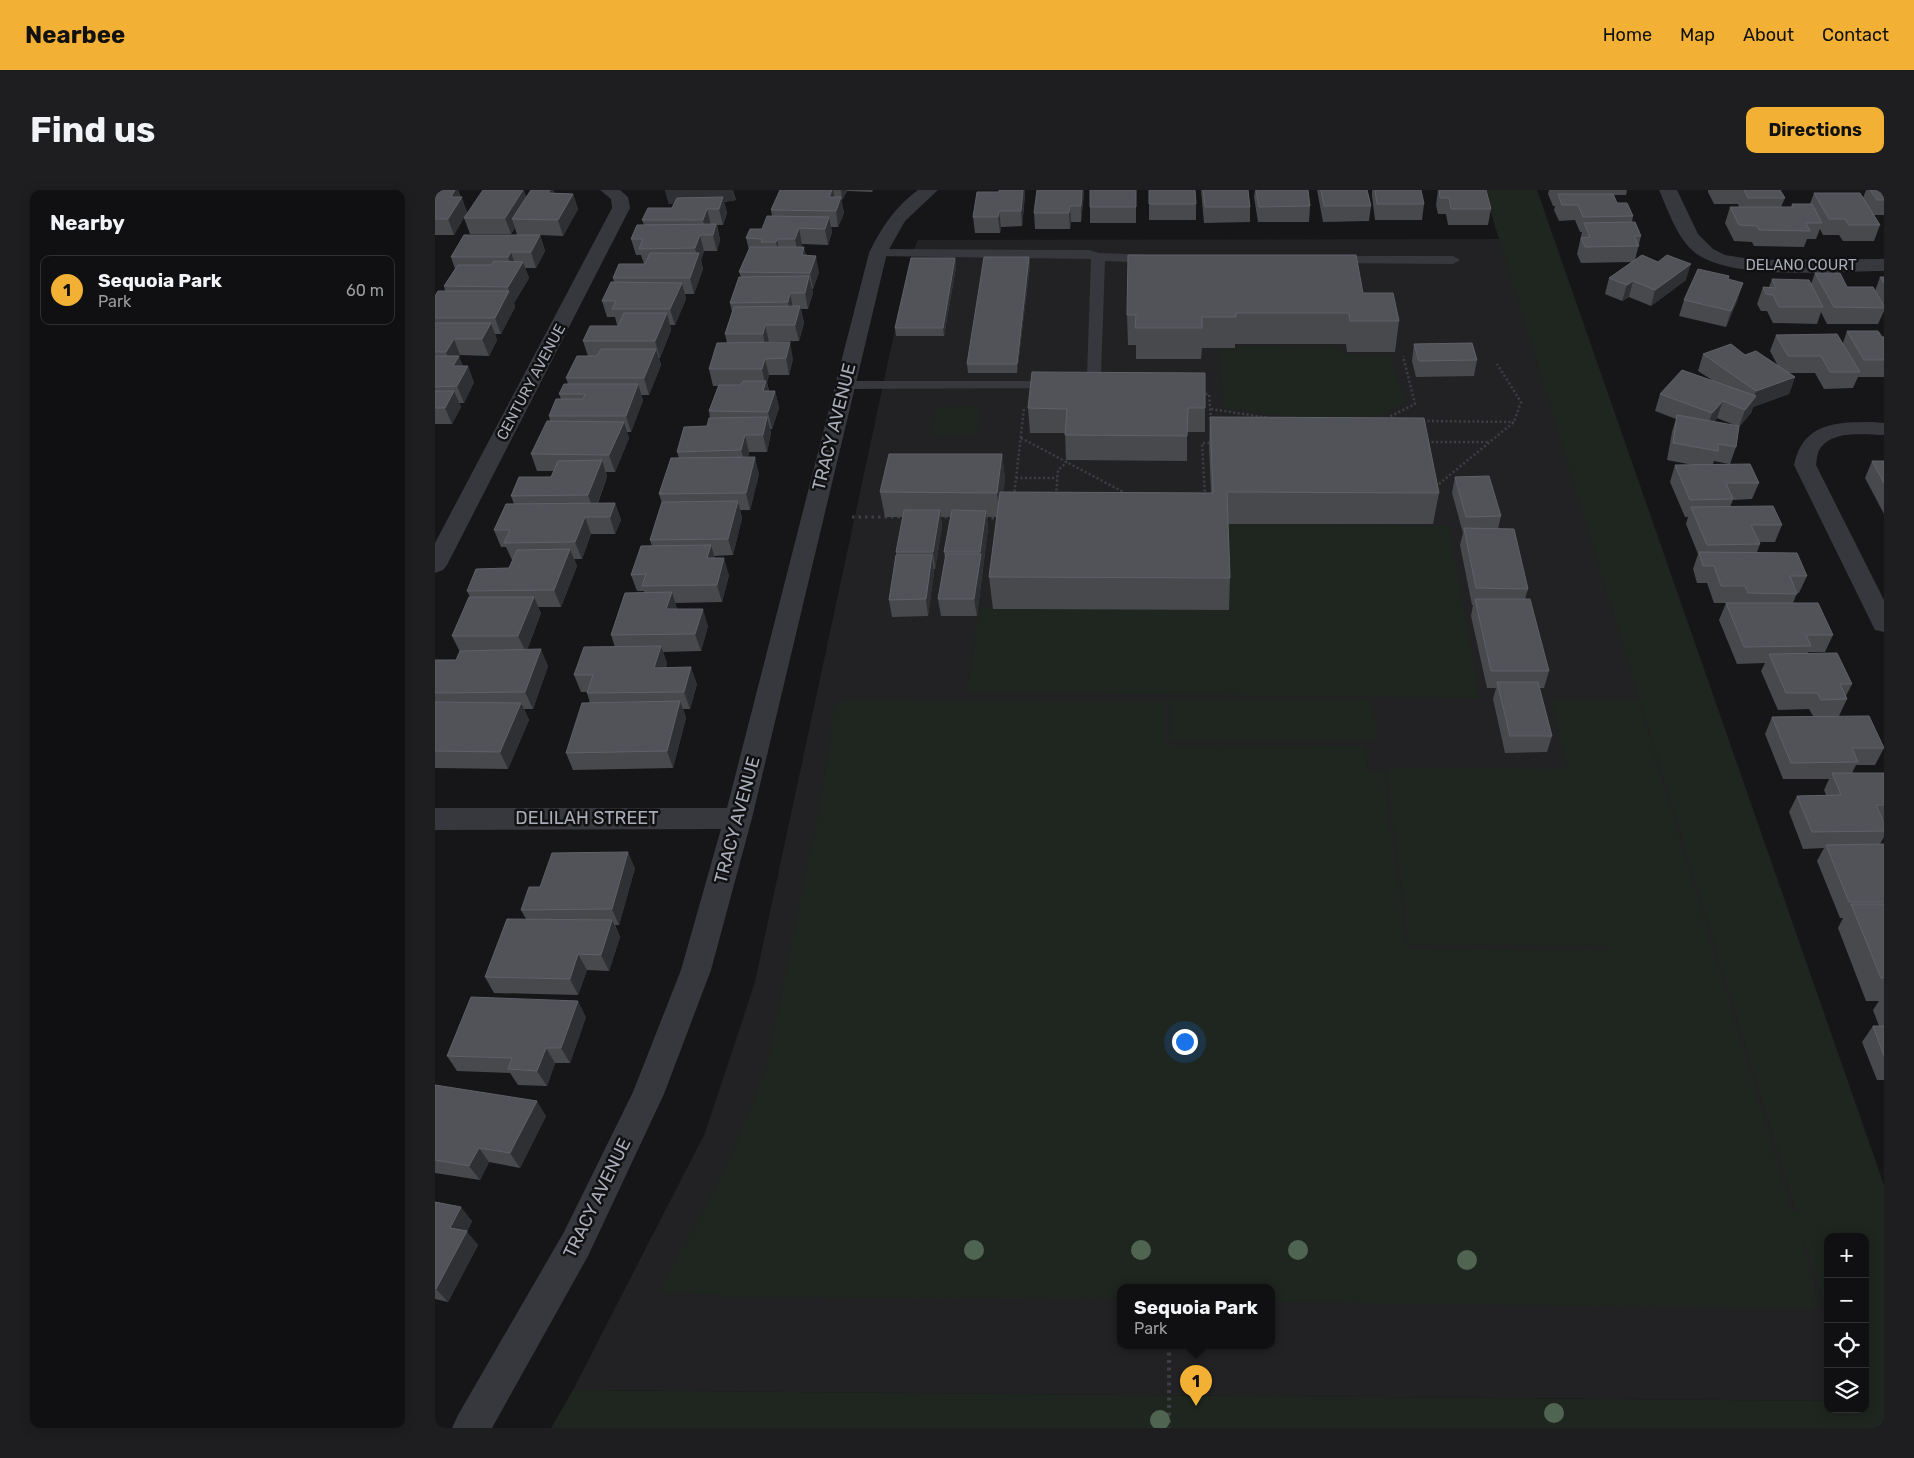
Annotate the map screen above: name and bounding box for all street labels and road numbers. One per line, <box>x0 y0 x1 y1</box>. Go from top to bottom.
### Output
street label: DELANO COURT <box>1745 256 1857 274</box>
street label: CENTURY AVENUE <box>493 321 569 443</box>
street label: TRACY AVENUE <box>808 361 860 493</box>
street label: TRACY AVENUE <box>709 754 765 886</box>
street label: DELILAH STREET <box>515 807 659 829</box>
street label: TRACY AVENUE <box>558 1134 636 1262</box>

